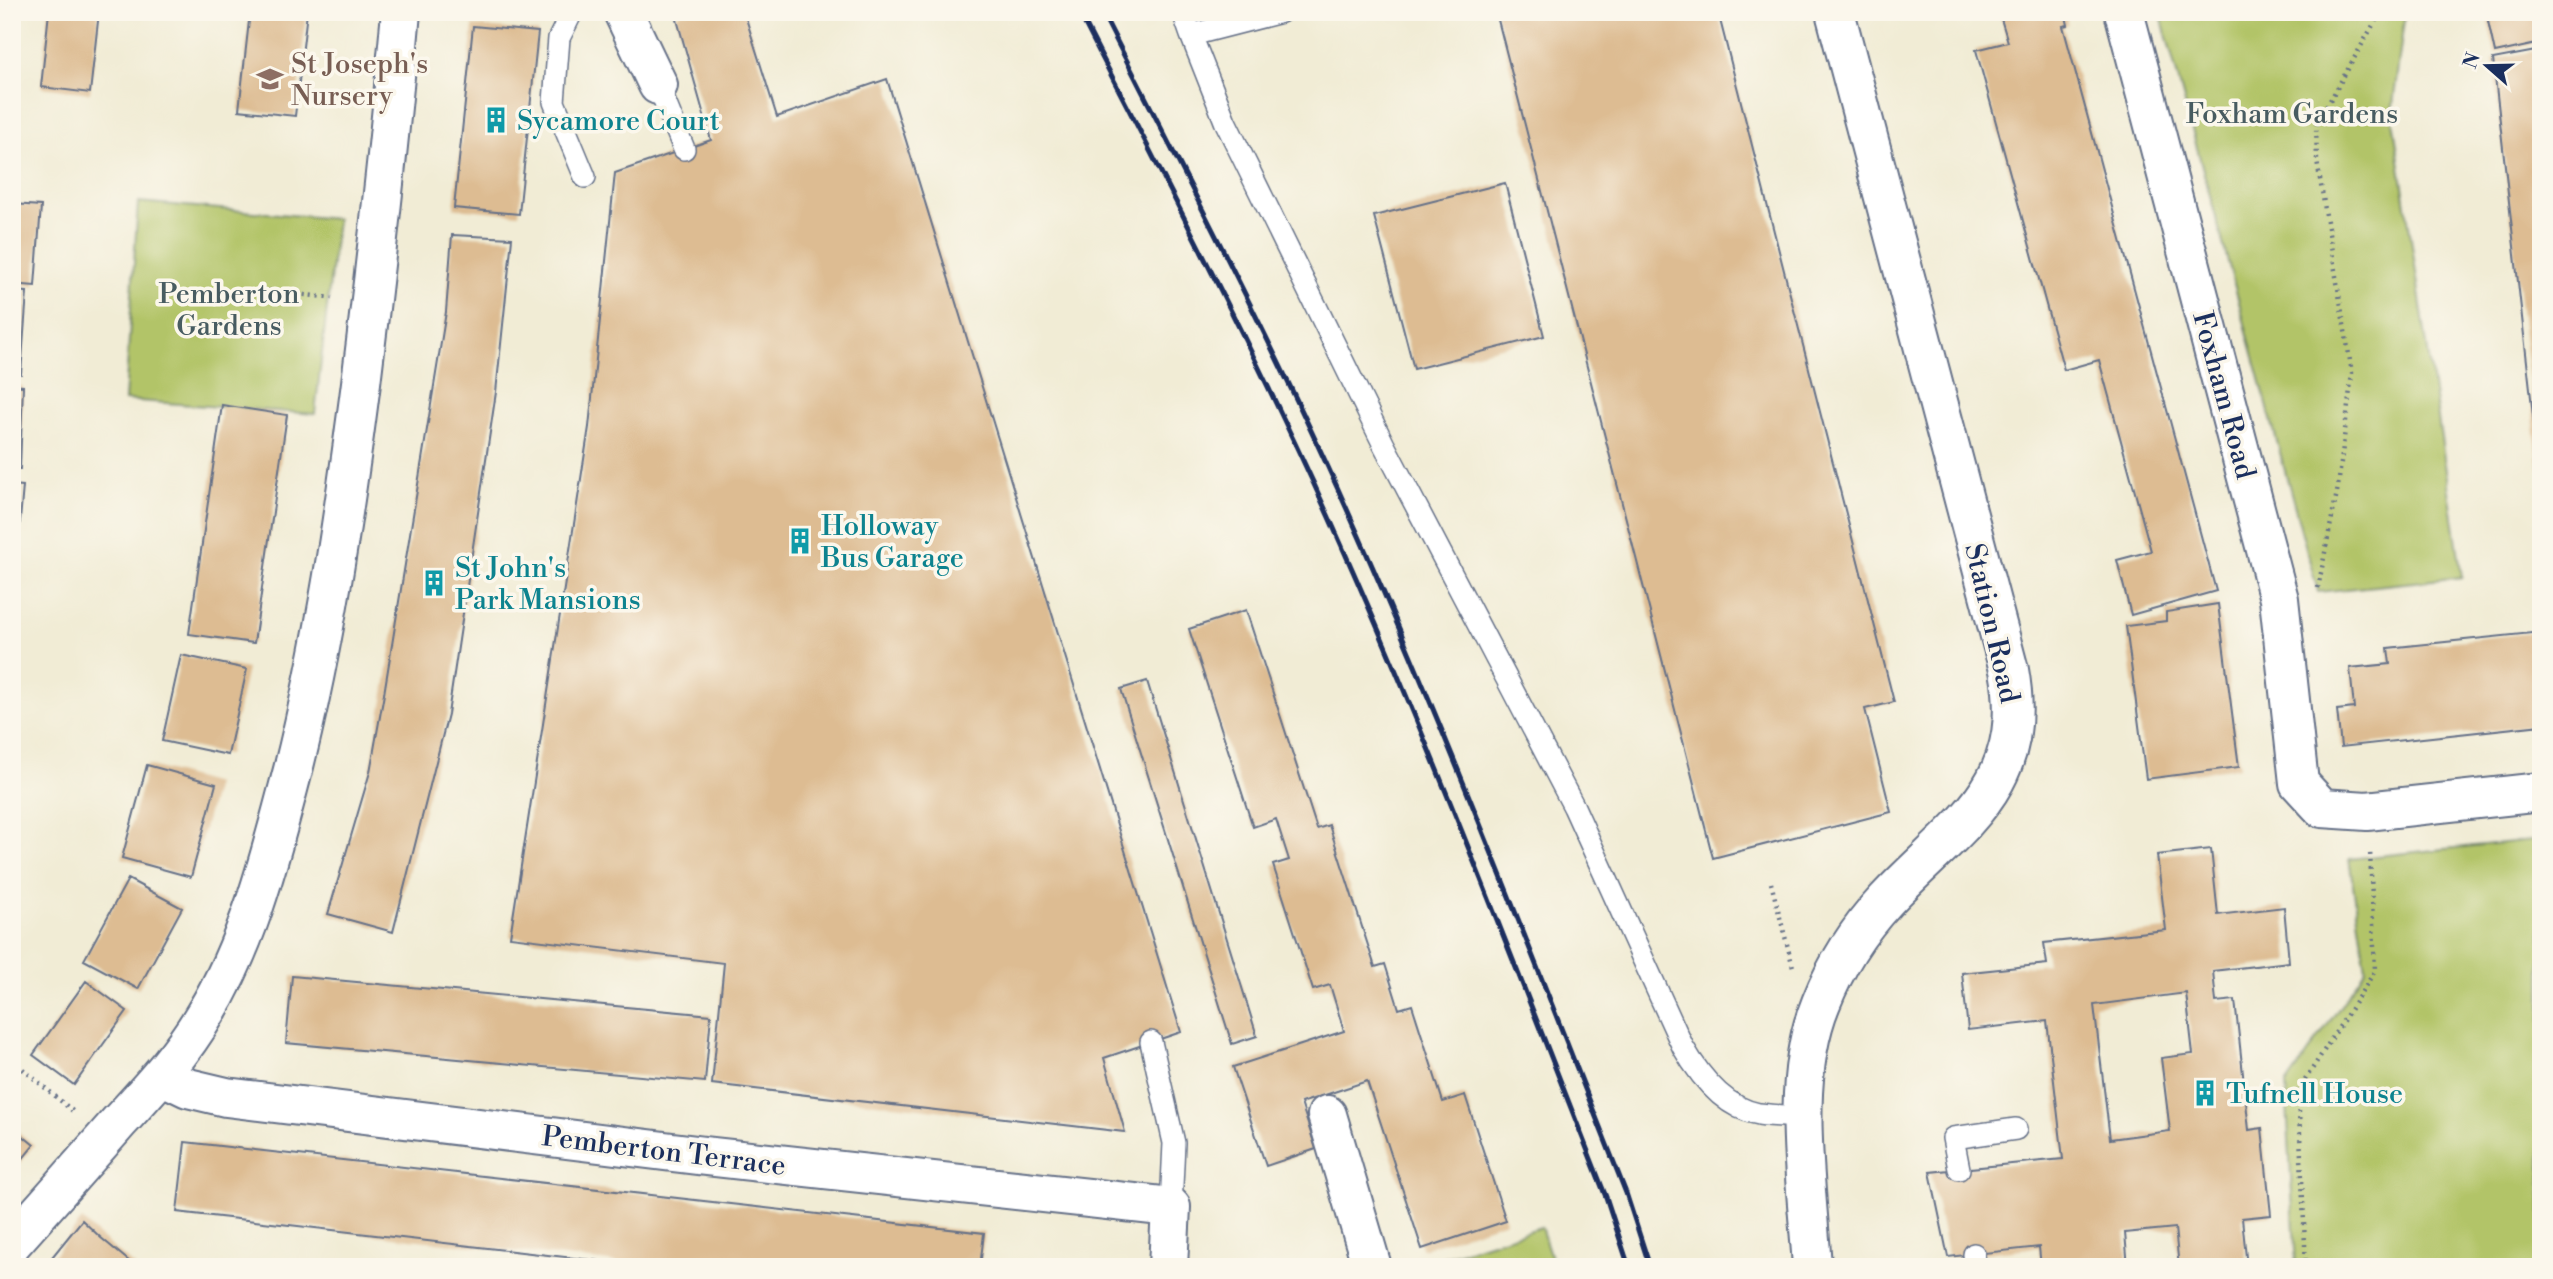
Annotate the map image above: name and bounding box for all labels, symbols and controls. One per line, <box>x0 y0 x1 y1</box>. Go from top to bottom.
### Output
north arrow <box>2452 32 2522 102</box>
place label: St Joseph's Nursery <box>291 47 428 114</box>
text: N <box>2458 49 2486 72</box>
school or university icon: St Joseph's Nursery <box>255 64 285 94</box>
park label: Foxham Gardens <box>2186 97 2398 132</box>
place label: Sycamore Court <box>517 104 720 139</box>
building icon: Sycamore Court <box>481 105 511 135</box>
park label: Pemberton Gardens <box>158 277 300 344</box>
street label: Foxham Road <box>2184 308 2263 483</box>
place label: Holloway Bus Garage <box>820 509 964 576</box>
building icon: Holloway Bus Garage <box>785 526 815 556</box>
street label: Station Road <box>1956 540 2027 707</box>
place label: St John's Park Mansions <box>455 551 641 618</box>
building icon: St John's Park Mansions <box>419 568 449 598</box>
place label: Tufnell House <box>2226 1077 2403 1112</box>
building icon: Tufnell House <box>2190 1078 2220 1108</box>
street label: Pemberton Terrace <box>540 1119 788 1184</box>

